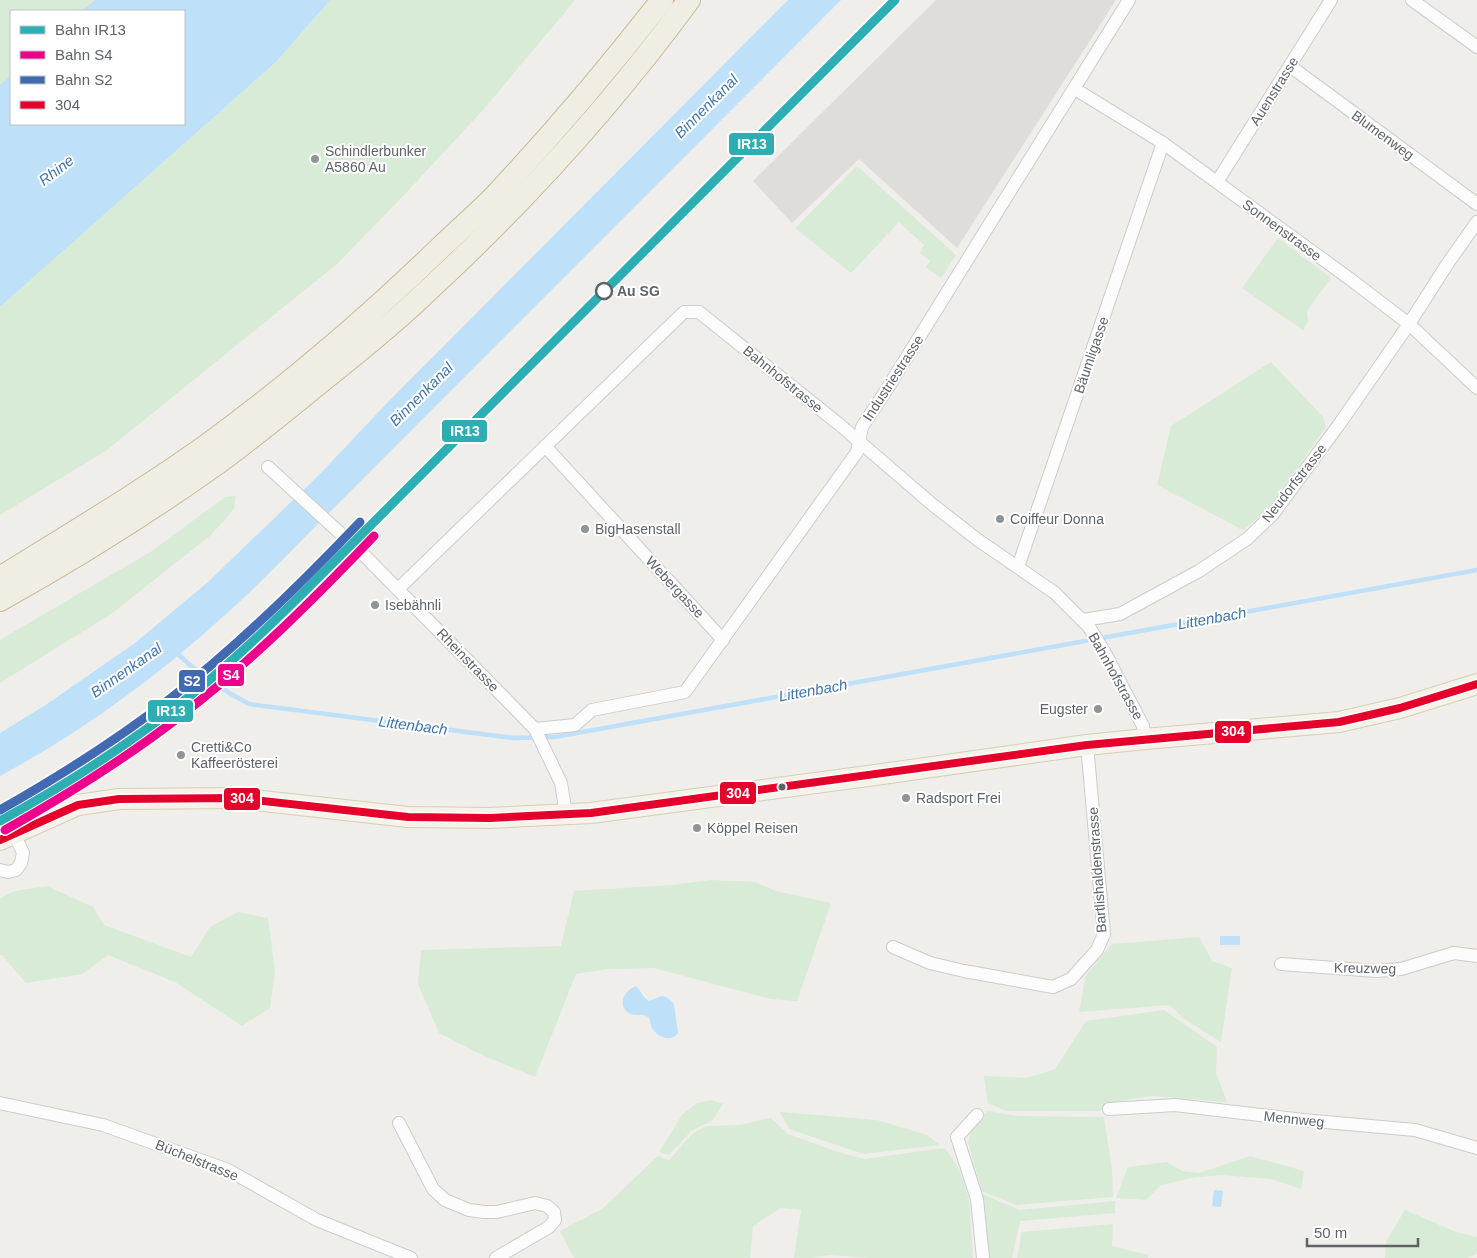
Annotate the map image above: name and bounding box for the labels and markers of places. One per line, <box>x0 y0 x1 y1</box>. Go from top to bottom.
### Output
place label: Schindlerbunker A5860 Au <box>325 143 427 175</box>
marker: Schindlerbunker A5860 Au <box>309 153 321 165</box>
marker: Au SG <box>595 282 613 300</box>
place label: Au SG <box>617 283 660 299</box>
place label: Coiffeur Donna <box>1010 511 1104 527</box>
marker: Coiffeur Donna <box>994 513 1006 525</box>
place label: BigHasenstall <box>595 521 681 537</box>
marker: BigHasenstall <box>579 523 591 535</box>
place label: Isebähnli <box>385 597 441 613</box>
marker: Isebähnli <box>369 599 381 611</box>
place label: Eugster <box>1040 701 1088 717</box>
marker: Eugster <box>1092 703 1104 715</box>
place label: Cretti&Co Kaffeerösterei <box>191 739 278 771</box>
marker: Cretti&Co Kaffeerösterei <box>175 749 187 761</box>
unlabelled marker <box>777 782 787 792</box>
place label: Radsport Frei <box>916 790 1001 806</box>
marker: Radsport Frei <box>900 792 912 804</box>
place label: Köppel Reisen <box>707 820 798 836</box>
marker: Köppel Reisen <box>691 822 703 834</box>

